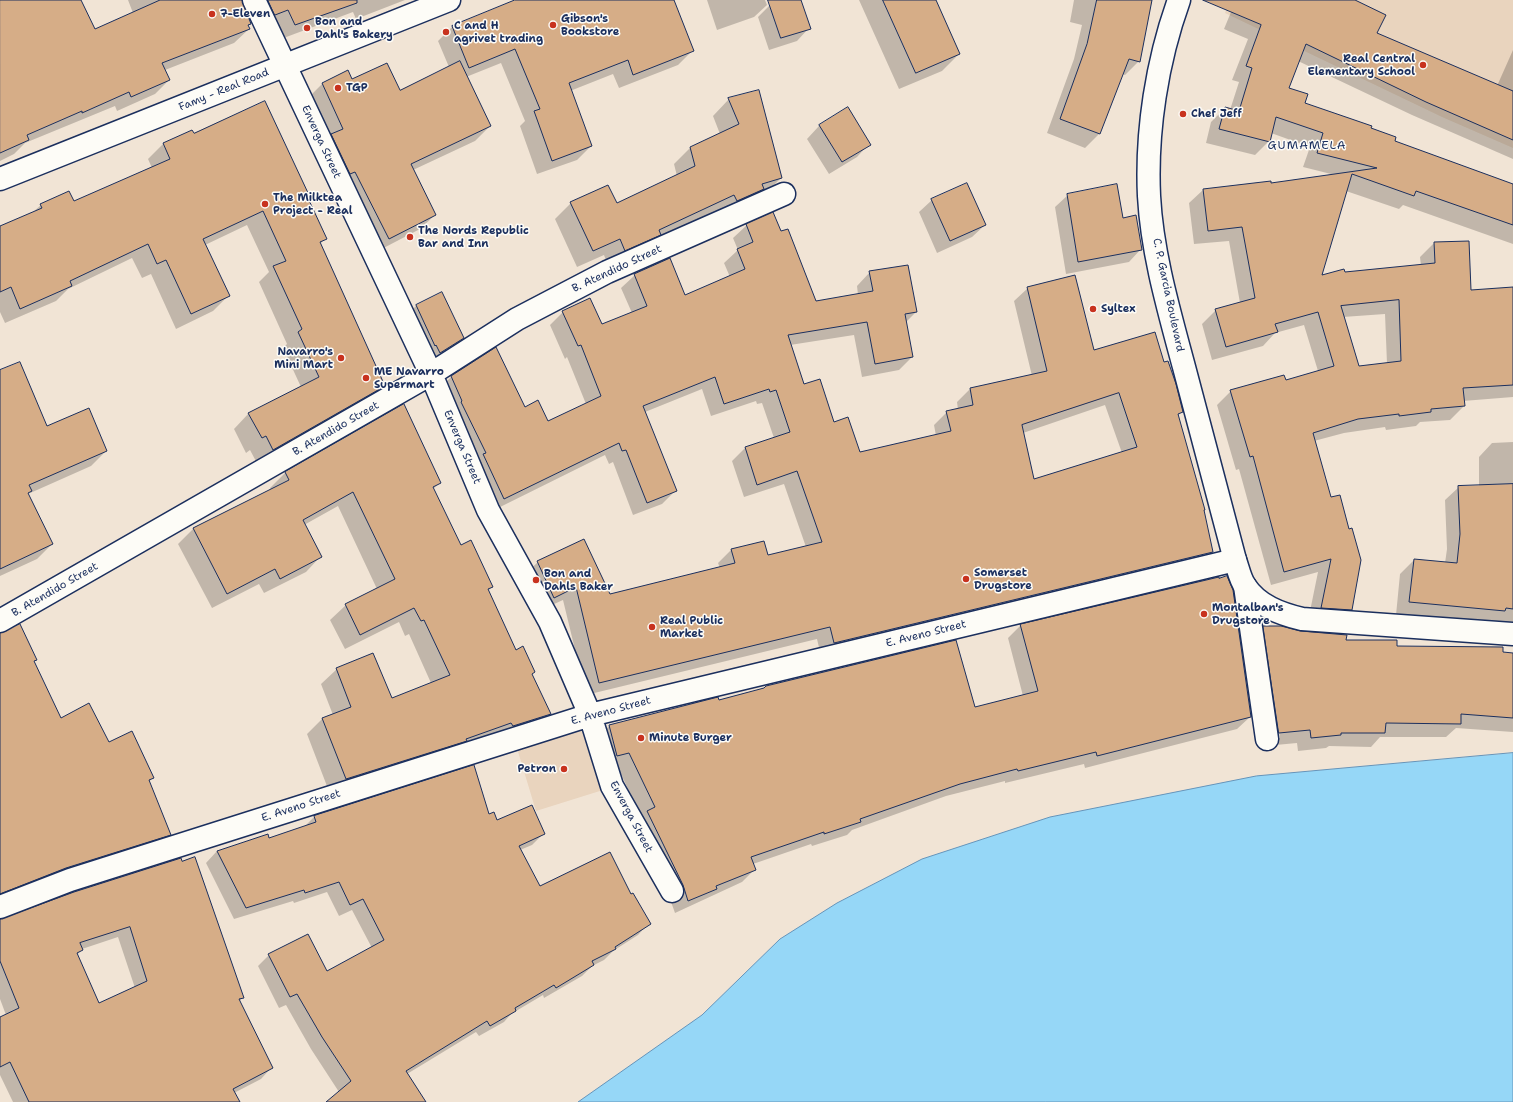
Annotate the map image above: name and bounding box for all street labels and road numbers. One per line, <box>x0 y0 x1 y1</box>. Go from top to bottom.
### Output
street label: Famy - Real Road <box>177 66 271 114</box>
street label: Enverga Street <box>298 103 344 181</box>
street label: C. P. Garcia Boulevard <box>1149 237 1187 353</box>
street label: B. Atendido Street <box>570 242 664 296</box>
street label: B. Atendido Street <box>291 399 381 459</box>
street label: Enverga Street <box>440 408 484 486</box>
street label: B. Atendido Street <box>10 560 100 620</box>
street label: E. Aveno Street <box>884 618 968 650</box>
street label: E. Aveno Street <box>570 694 652 728</box>
street label: Enverga Street <box>607 779 655 855</box>
street label: E. Aveno Street <box>260 787 342 825</box>

